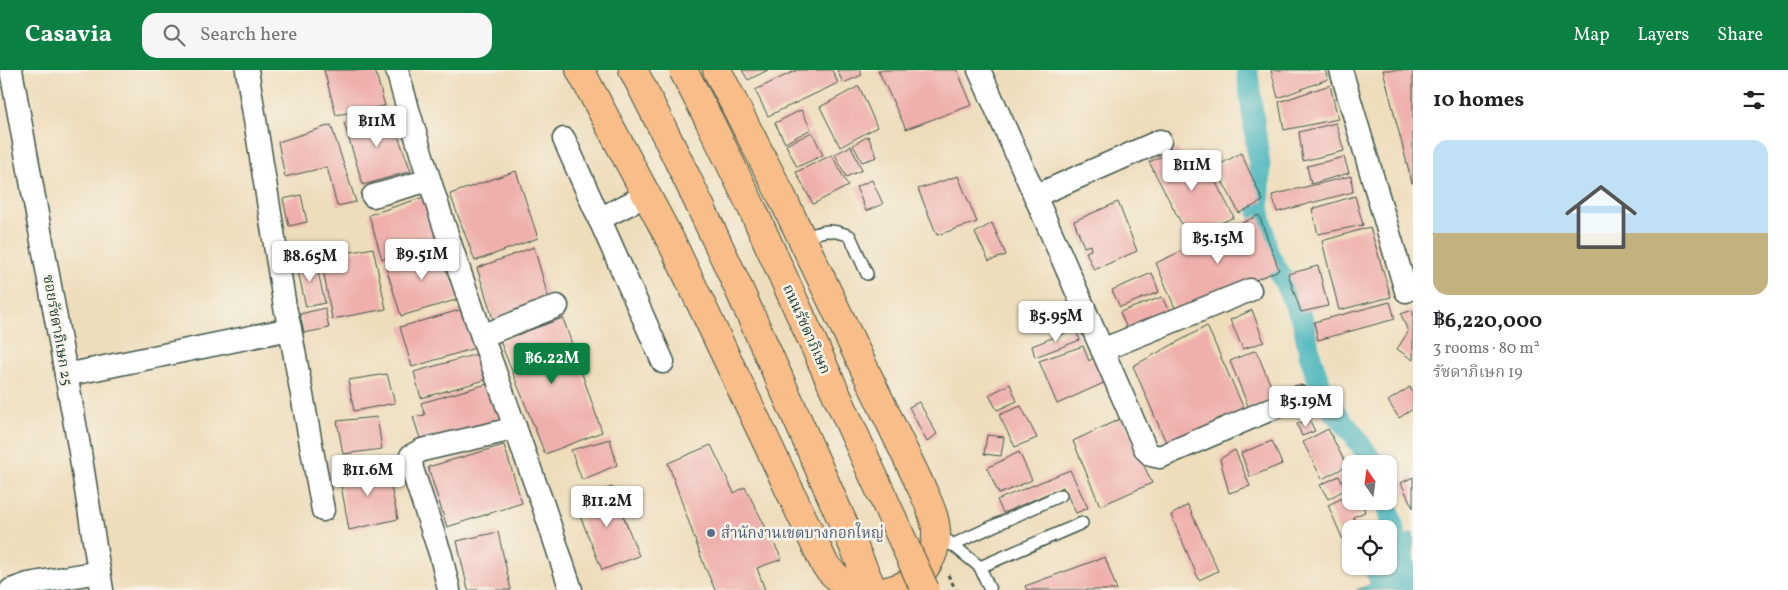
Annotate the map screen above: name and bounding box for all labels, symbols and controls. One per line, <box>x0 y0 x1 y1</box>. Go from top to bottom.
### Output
search box <box>142 13 492 58</box>
text: Casavia <box>25 18 112 52</box>
icon: search <box>160 21 188 49</box>
text: Search here <box>200 22 297 48</box>
text: Map <box>1573 23 1609 48</box>
text: Layers <box>1637 23 1689 48</box>
text: Share <box>1717 23 1763 48</box>
text: 10 homes <box>1433 86 1524 115</box>
icon: filters <box>1740 86 1768 114</box>
pin: ฿11M <box>347 106 407 148</box>
text: ฿11M <box>358 111 396 133</box>
pin: ฿11M <box>1162 150 1222 192</box>
text: ฿11M <box>1173 155 1211 177</box>
icon: home <box>1556 172 1646 262</box>
pin: ฿5.15M <box>1177 222 1259 265</box>
text: ฿5.15M <box>1193 228 1243 250</box>
pin: ฿9.51M <box>381 238 463 281</box>
pin: ฿8.65M <box>269 240 351 283</box>
text: ฿9.51M <box>396 244 448 266</box>
text: ฿8.65M <box>283 246 337 268</box>
street label: ซอยรัชดาภิเษก 25 <box>36 273 77 387</box>
street label: ถนนรัชดาภิเษก <box>776 281 835 378</box>
pin: ฿5.95M <box>1015 300 1097 343</box>
text: ฿5.95M <box>1029 306 1083 328</box>
text: ฿6,220,000 <box>1433 307 1542 336</box>
text: 3 rooms · 80 m² <box>1433 338 1540 360</box>
pin: ฿6.22M <box>511 342 593 385</box>
text: ฿6.22M <box>525 348 579 370</box>
text: รัชดาภิเษก 19 <box>1433 362 1523 384</box>
pin: ฿5.19M <box>1265 386 1347 428</box>
text: ฿5.19M <box>1280 391 1332 413</box>
pin: ฿11.6M <box>327 454 409 497</box>
north arrow <box>1342 455 1398 510</box>
map controls <box>1342 455 1397 575</box>
text: ฿11.6M <box>343 460 393 482</box>
pin: ฿11.2M <box>566 486 648 528</box>
text: ฿11.2M <box>582 491 632 513</box>
button: locate <box>1342 520 1397 575</box>
place label: สำนักงานเขตบางกอกใหญ่ <box>721 522 884 545</box>
marker: สำนักงานเขตบางกอกใหญ่ <box>705 527 717 539</box>

